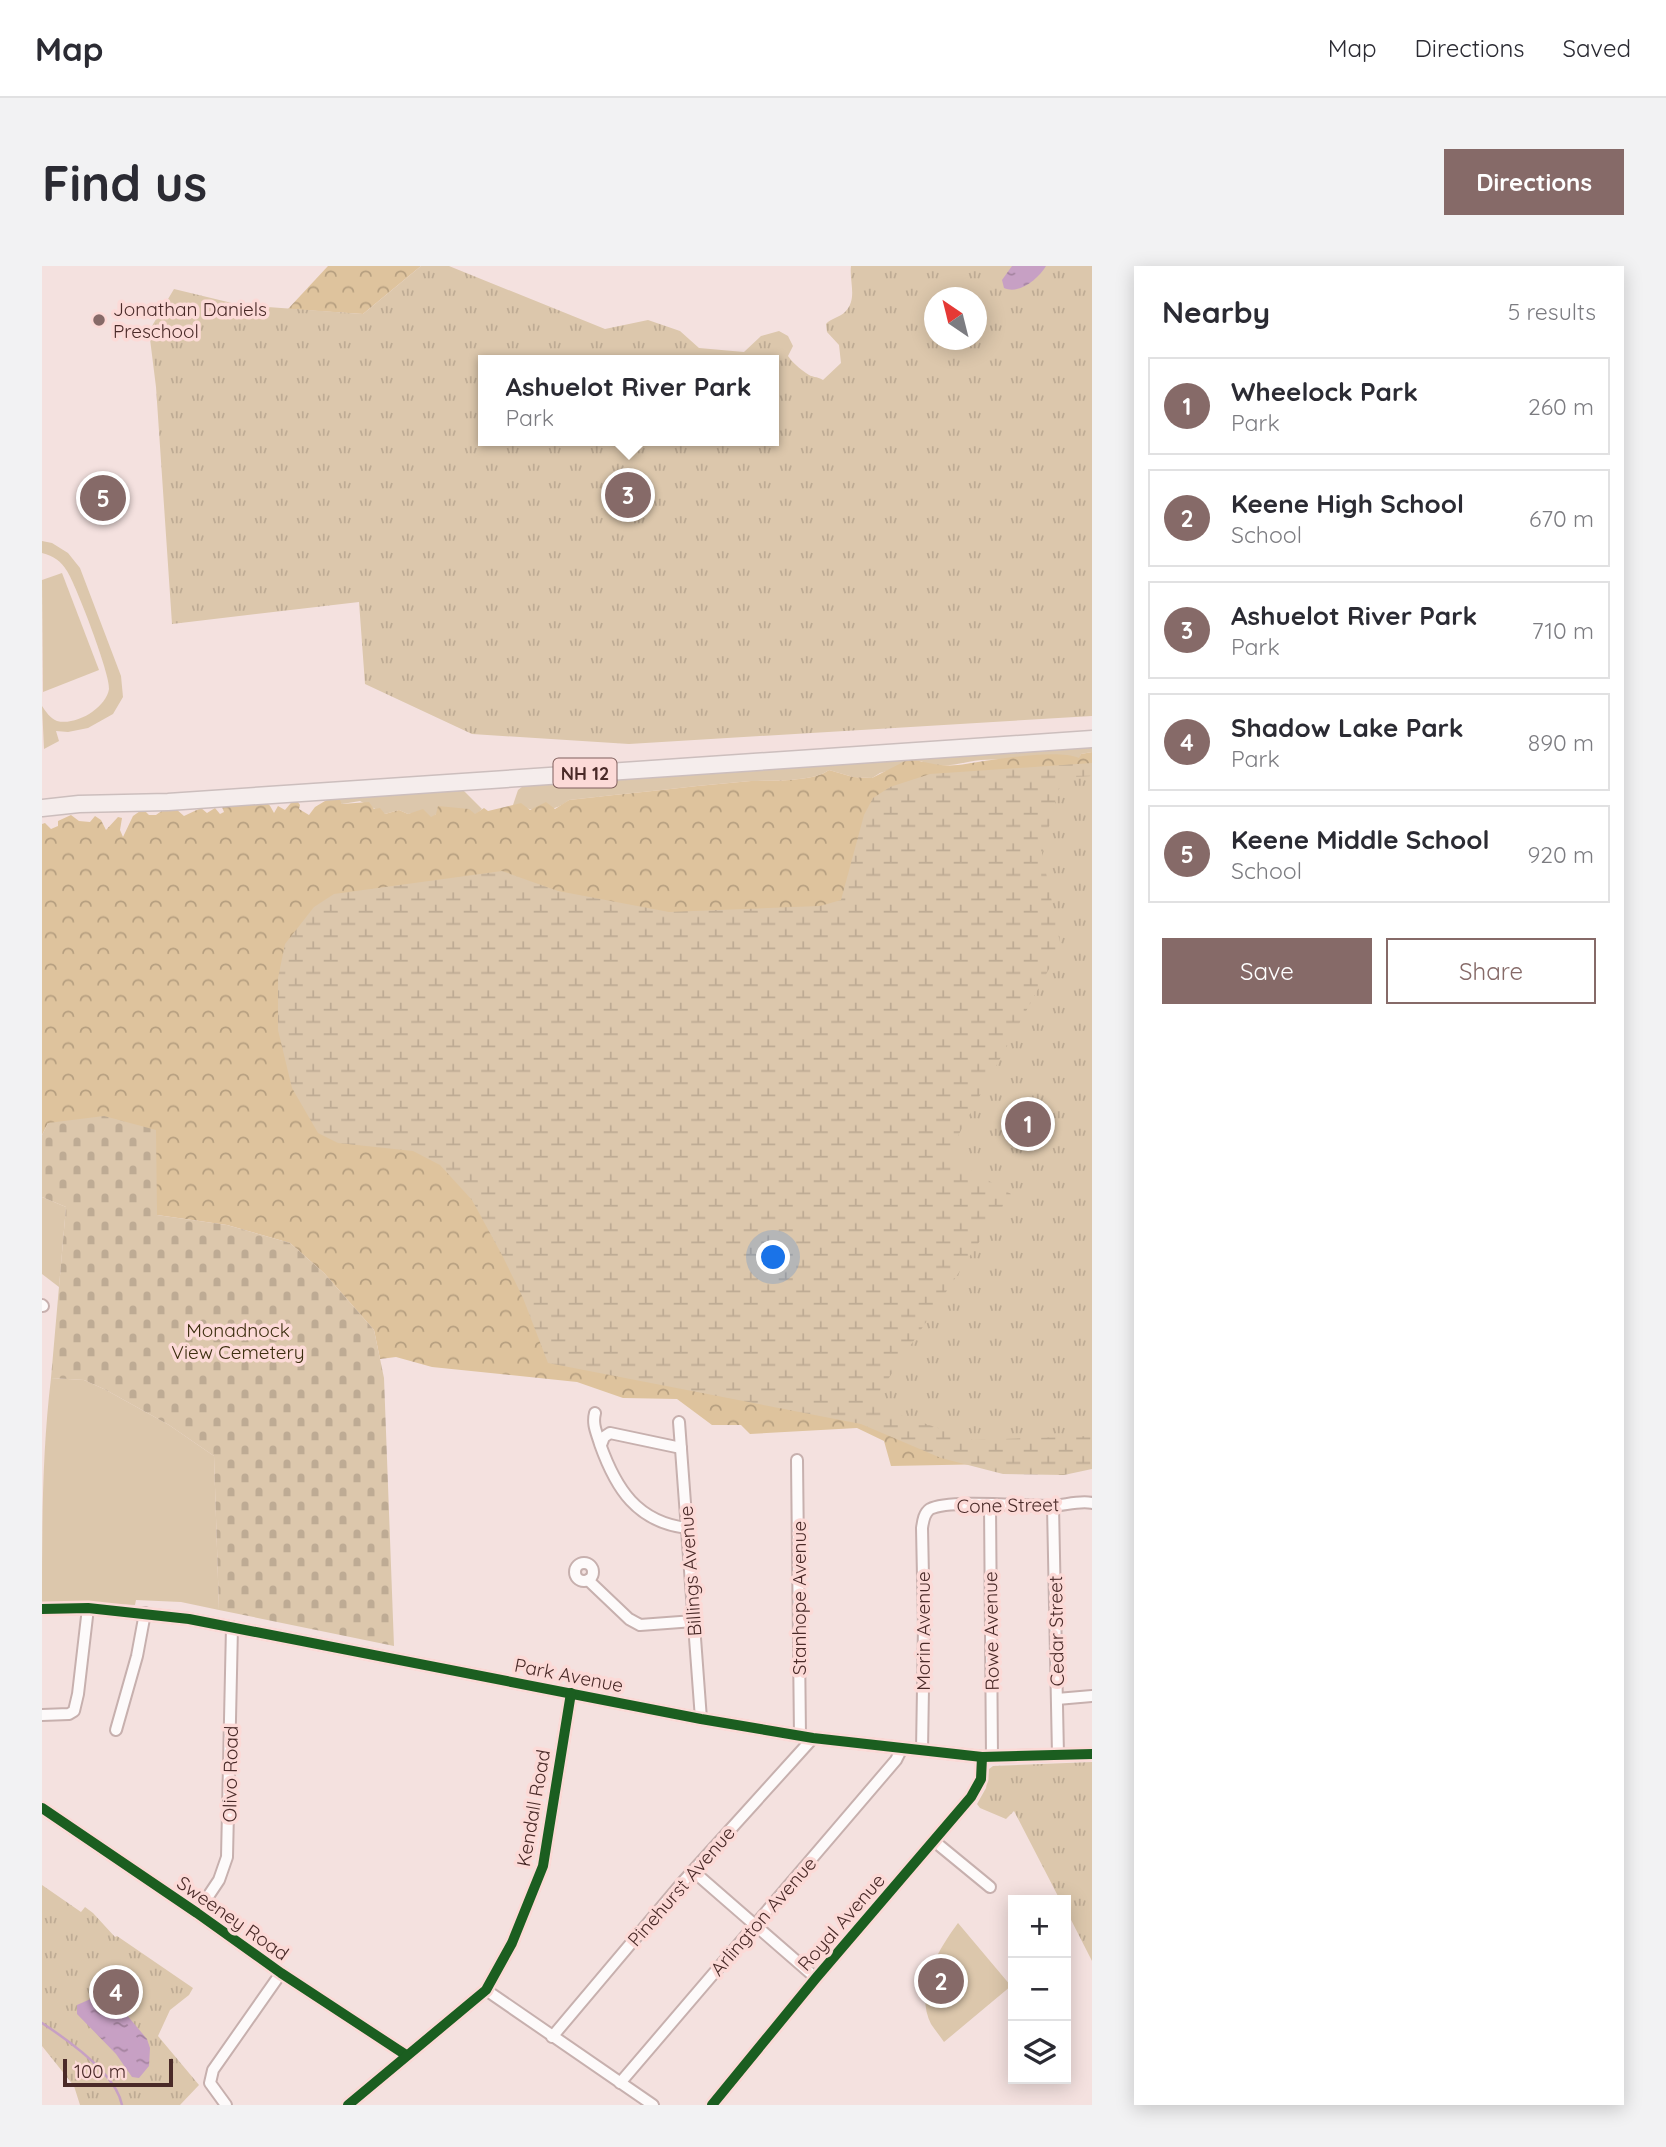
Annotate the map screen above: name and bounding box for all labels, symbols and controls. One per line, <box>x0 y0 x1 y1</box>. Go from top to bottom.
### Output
text: Map <box>35 28 103 69</box>
text: Map <box>1328 33 1377 63</box>
text: Directions <box>1415 33 1525 63</box>
text: Saved <box>1563 33 1631 63</box>
button: Directions <box>1444 149 1624 215</box>
text: Find us <box>42 152 207 213</box>
north arrow <box>924 287 987 350</box>
text: Nearby <box>1162 293 1270 331</box>
place label: Jonathan Daniels Preschool <box>113 297 267 343</box>
text: 5 results <box>1508 297 1596 326</box>
marker: Jonathan Daniels Preschool <box>91 312 107 328</box>
popup <box>478 355 779 446</box>
text: Ashuelot River Park <box>505 370 752 403</box>
text: Wheelock Park <box>1231 375 1418 408</box>
text: 1 <box>1183 392 1191 421</box>
text: 260 m <box>1528 392 1594 421</box>
text: Park <box>505 403 554 432</box>
text: Park <box>1231 408 1280 437</box>
pin: 3 <box>605 469 651 521</box>
pin: 5 <box>80 472 126 524</box>
text: Keene High School <box>1231 487 1464 520</box>
text: 2 <box>1180 504 1194 533</box>
text: 670 m <box>1529 504 1594 533</box>
text: School <box>1231 520 1302 549</box>
text: Ashuelot River Park <box>1231 599 1477 632</box>
text: 3 <box>1181 616 1193 645</box>
text: 710 m <box>1532 616 1594 645</box>
text: Park <box>1231 632 1280 661</box>
text: Shadow Lake Park <box>1231 711 1464 744</box>
text: 4 <box>1180 728 1194 757</box>
text: 890 m <box>1528 728 1594 757</box>
text: Park <box>1231 744 1280 773</box>
road number: NH 12 <box>554 758 616 788</box>
text: Keene Middle School <box>1231 823 1490 856</box>
text: 5 <box>1180 840 1194 869</box>
text: 920 m <box>1527 840 1594 869</box>
text: School <box>1231 856 1302 885</box>
button: Save <box>1162 938 1372 1004</box>
button: Share <box>1386 938 1596 1004</box>
pin: 1 <box>1005 1098 1051 1150</box>
your location <box>756 1240 790 1274</box>
park label: Monadnock View Cemetery <box>171 1318 305 1364</box>
street label: Cone Street <box>956 1492 1060 1518</box>
street label: Billings Avenue <box>673 1505 707 1637</box>
street label: Stanhope Avenue <box>787 1521 811 1675</box>
street label: Morin Avenue <box>911 1571 935 1691</box>
street label: Rowe Avenue <box>978 1571 1004 1691</box>
street label: Cedar Street <box>1043 1575 1069 1687</box>
street label: Park Avenue <box>513 1653 625 1697</box>
street label: Olivo Road <box>217 1725 243 1823</box>
street label: Kendall Road <box>511 1748 555 1868</box>
street label: Pinehurst Avenue <box>622 1821 740 1951</box>
street label: Arlington Avenue <box>705 1852 821 1980</box>
street label: Royal Avenue <box>792 1868 890 1976</box>
street label: Sweeney Road <box>172 1871 294 1965</box>
map controls <box>1008 1895 1071 2084</box>
button: + <box>1008 1895 1071 1958</box>
pin: 2 <box>918 1955 964 2007</box>
button: − <box>1008 1958 1071 2021</box>
pin: 4 <box>93 1966 139 2018</box>
button: layers <box>1008 2021 1071 2084</box>
scale bar <box>63 2056 173 2088</box>
text: 100 m <box>74 2059 126 2083</box>

